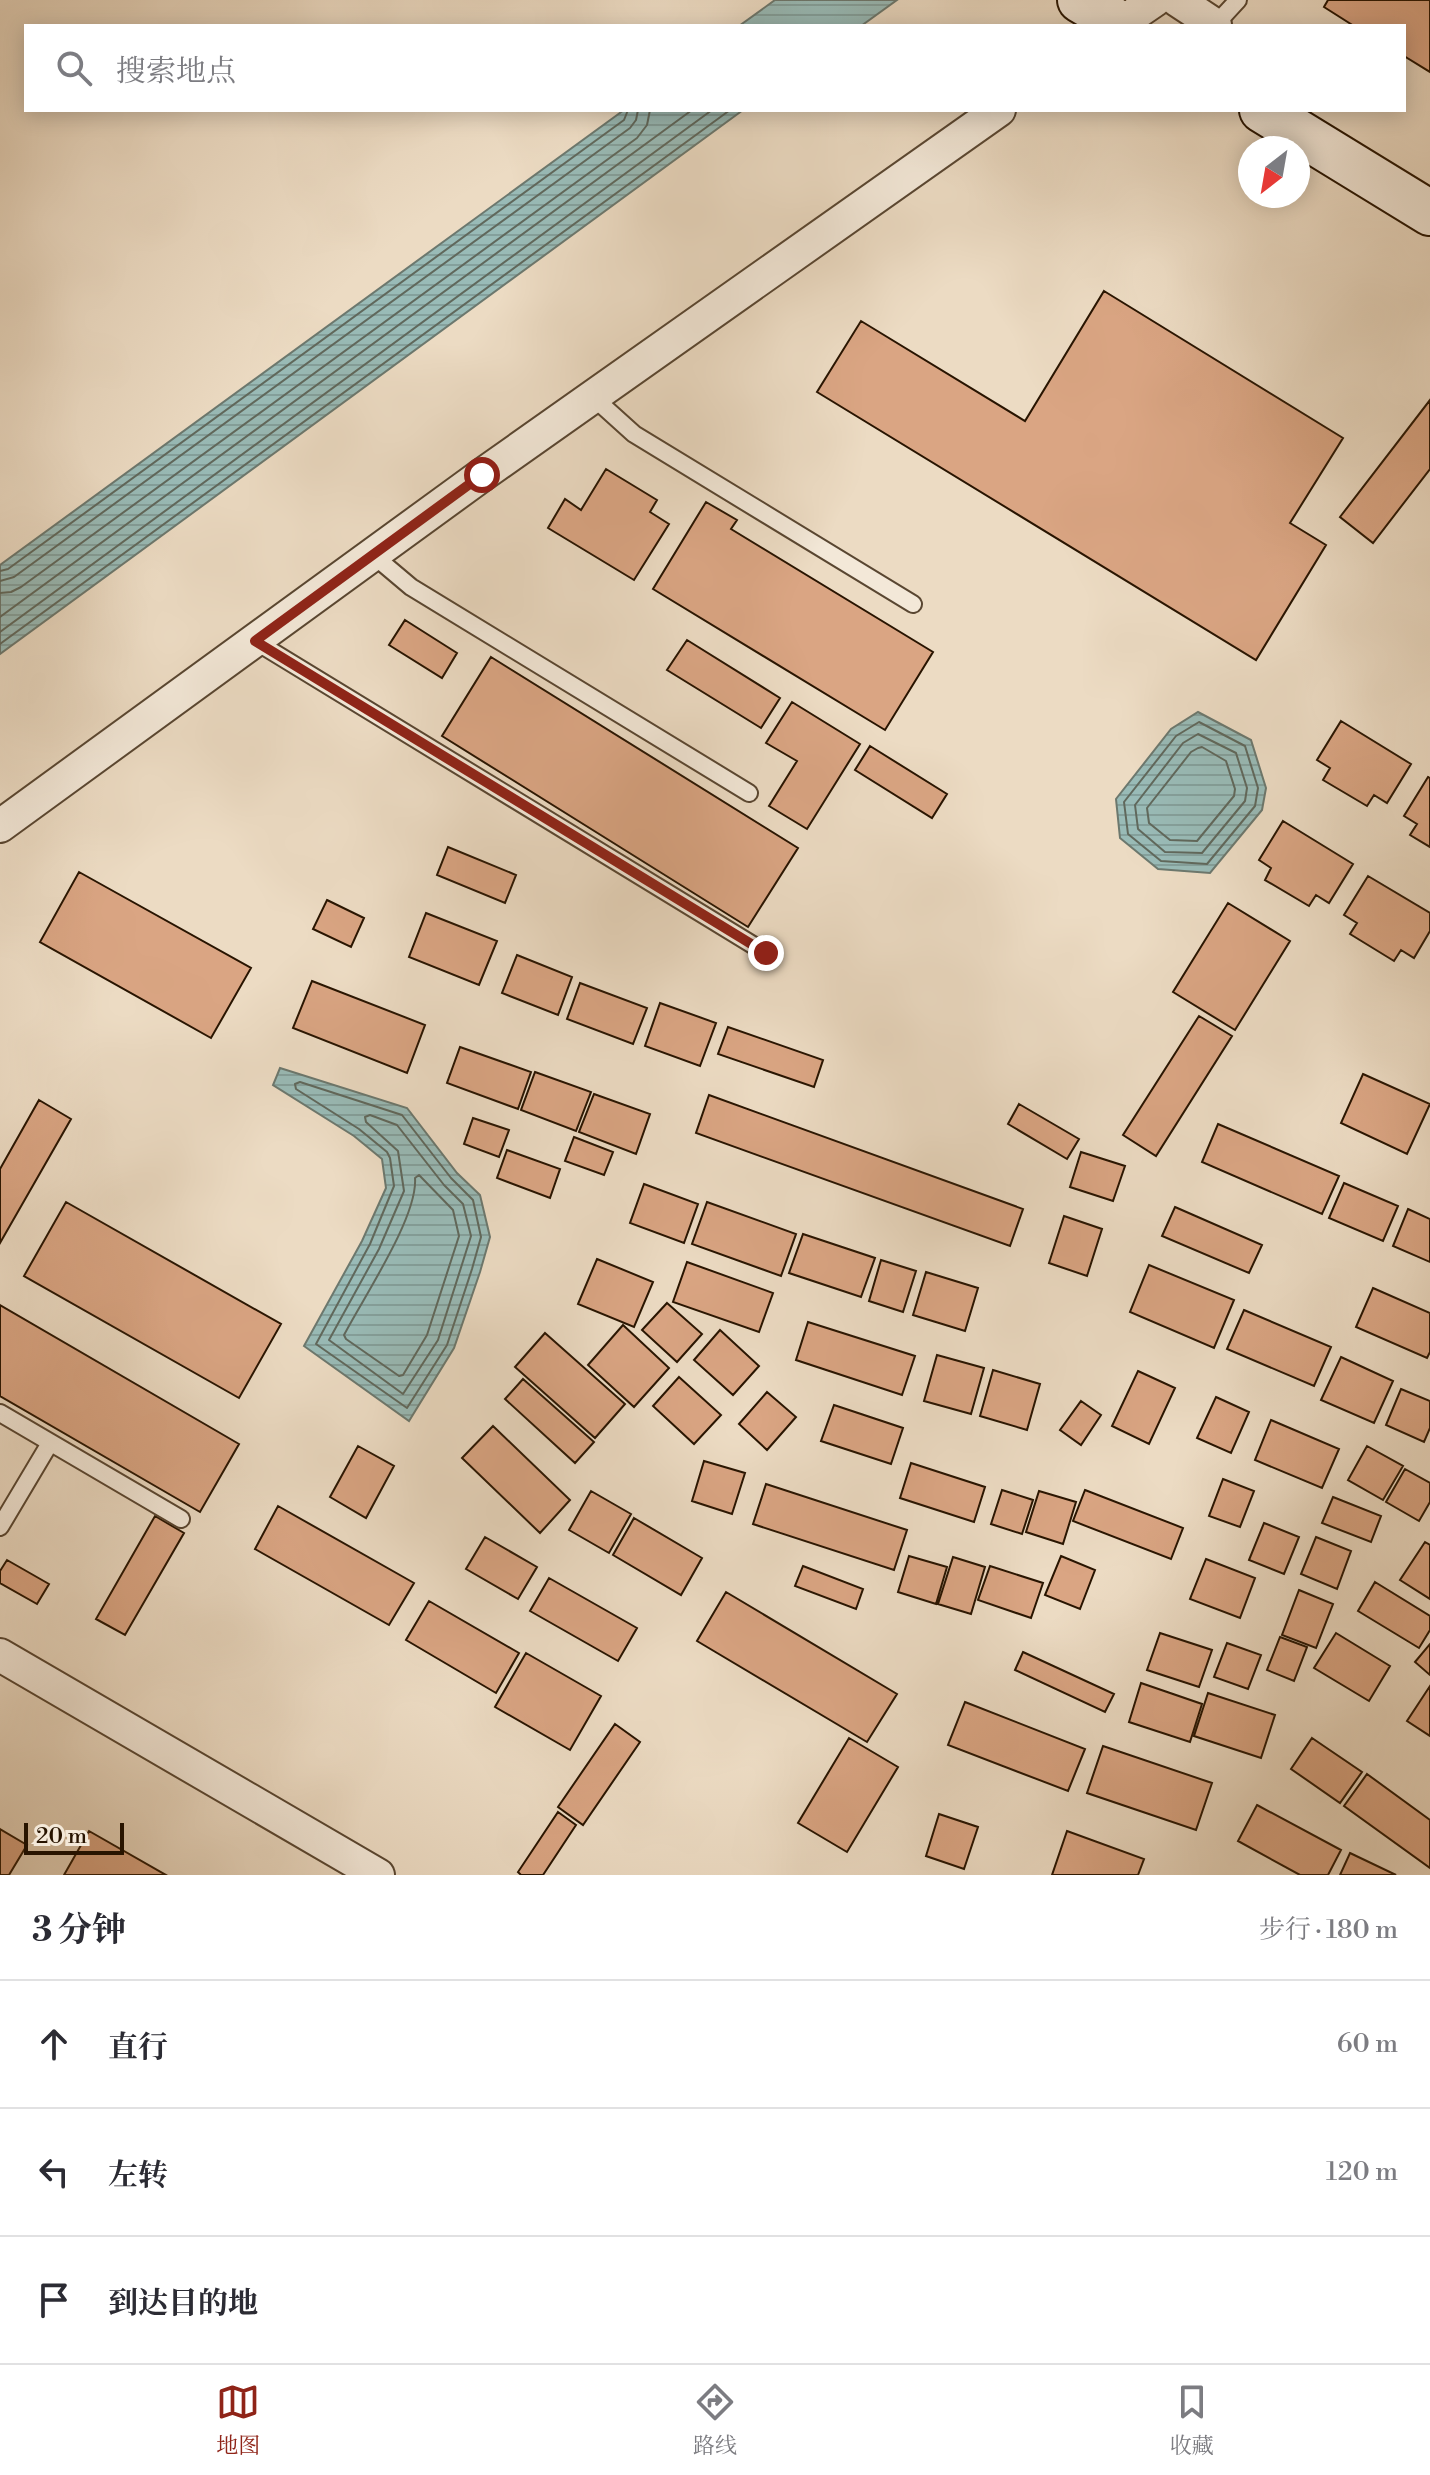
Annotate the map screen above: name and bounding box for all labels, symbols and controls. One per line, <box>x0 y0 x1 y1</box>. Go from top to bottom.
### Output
search box <box>24 24 1406 112</box>
icon: search <box>52 46 96 90</box>
text: 搜索地点 <box>116 53 236 91</box>
north arrow <box>1238 136 1310 208</box>
route start <box>464 457 500 493</box>
route end <box>748 935 784 971</box>
scale bar <box>24 1819 124 1855</box>
text: 20 m <box>36 1823 87 1850</box>
text: 3 分钟 <box>32 1910 126 1952</box>
text: 步行 · 180 m <box>1259 1914 1398 1946</box>
icon: ahead <box>32 2022 76 2066</box>
text: 60 m <box>1337 2028 1398 2060</box>
text: 直行 <box>108 2029 168 2067</box>
icon: left <box>32 2150 76 2194</box>
text: 120 m <box>1326 2156 1398 2188</box>
text: 左转 <box>108 2157 168 2195</box>
icon: arrive <box>32 2278 76 2322</box>
text: 到达目的地 <box>108 2285 258 2323</box>
tab: 地图 <box>216 2380 260 2460</box>
tab: 路线 <box>693 2380 737 2460</box>
tab: 收藏 <box>1170 2380 1214 2460</box>

